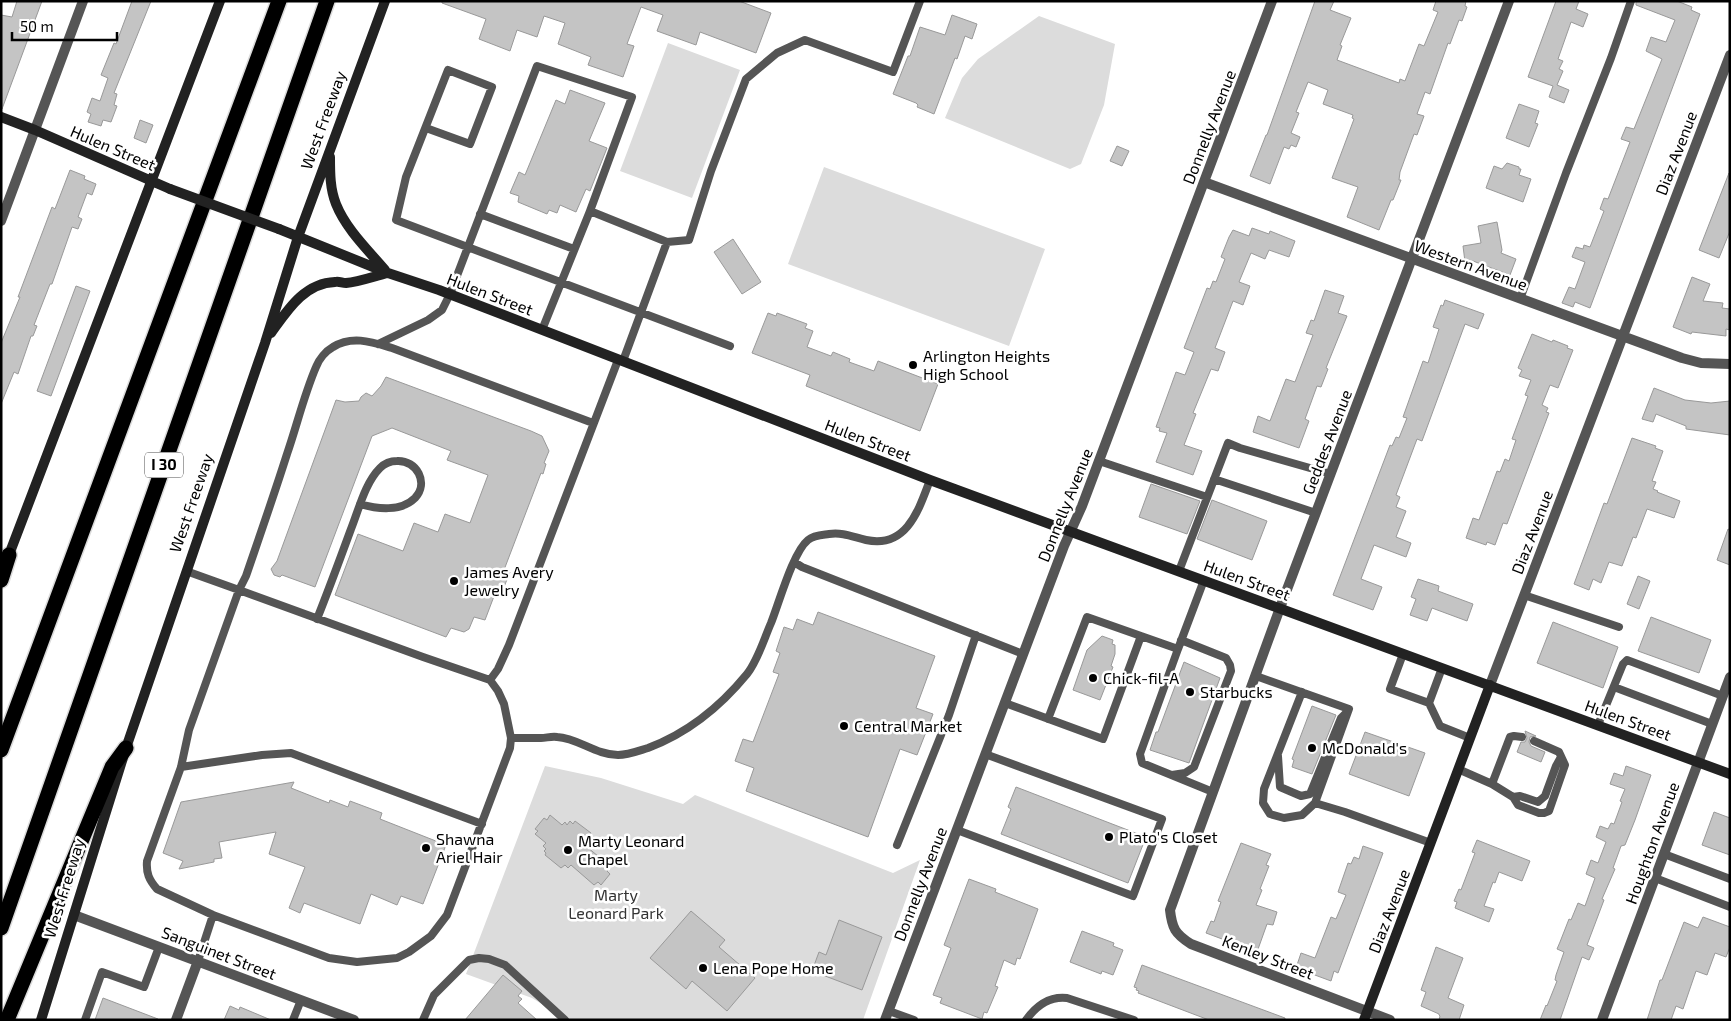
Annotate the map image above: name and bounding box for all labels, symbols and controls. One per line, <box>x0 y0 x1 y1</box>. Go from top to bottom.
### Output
scale bar <box>12 10 118 42</box>
text: 50 m <box>20 17 54 35</box>
street label: Donnelly Avenue <box>1178 67 1239 187</box>
street label: West Freeway <box>296 68 349 172</box>
street label: Diaz Avenue <box>1651 108 1700 197</box>
street label: Hulen Street <box>68 121 159 174</box>
street label: Western Avenue <box>1412 235 1530 294</box>
street label: Hulen Street <box>445 268 536 319</box>
place label: Arlington Heights High School <box>923 346 1050 383</box>
marker: Arlington Heights High School <box>907 359 919 371</box>
street label: Geddes Avenue <box>1298 387 1355 497</box>
street label: Hulen Street <box>823 414 914 465</box>
street label: Donnelly Avenue <box>1033 445 1096 564</box>
street label: West Freeway <box>165 450 217 555</box>
road number: I 30 <box>145 452 183 478</box>
street label: Diaz Avenue <box>1507 487 1556 576</box>
street label: Hulen Street <box>1201 555 1293 604</box>
place label: James Avery Jewelry <box>464 562 554 599</box>
marker: James Avery Jewelry <box>448 575 460 587</box>
place label: Chick-fil-A <box>1103 668 1179 687</box>
marker: Chick-fil-A <box>1087 672 1099 684</box>
place label: Starbucks <box>1200 682 1273 701</box>
marker: Starbucks <box>1184 686 1196 698</box>
street label: Hulen Street <box>1582 695 1674 744</box>
place label: Central Market <box>854 716 962 735</box>
marker: Central Market <box>838 720 850 732</box>
place label: McDonald's <box>1322 738 1407 757</box>
marker: McDonald's <box>1306 742 1318 754</box>
street label: Houghton Avenue <box>1621 779 1682 906</box>
street label: Donnelly Avenue <box>889 824 950 944</box>
place label: Plato's Closet <box>1119 827 1218 846</box>
place label: Shawna Ariel Hair <box>436 829 503 866</box>
place label: Marty Leonard Chapel <box>578 831 684 868</box>
marker: Plato's Closet <box>1103 831 1115 843</box>
street label: West Freeway <box>39 835 88 940</box>
marker: Shawna Ariel Hair <box>420 842 432 854</box>
marker: Marty Leonard Chapel <box>562 844 574 856</box>
street label: Diaz Avenue <box>1364 866 1413 955</box>
park label: Marty Leonard Park <box>568 885 664 922</box>
street label: Sanguinet Street <box>159 922 279 983</box>
street label: Kenley Street <box>1220 930 1317 983</box>
place label: Lena Pope Home <box>713 958 834 977</box>
marker: Lena Pope Home <box>697 962 709 974</box>

